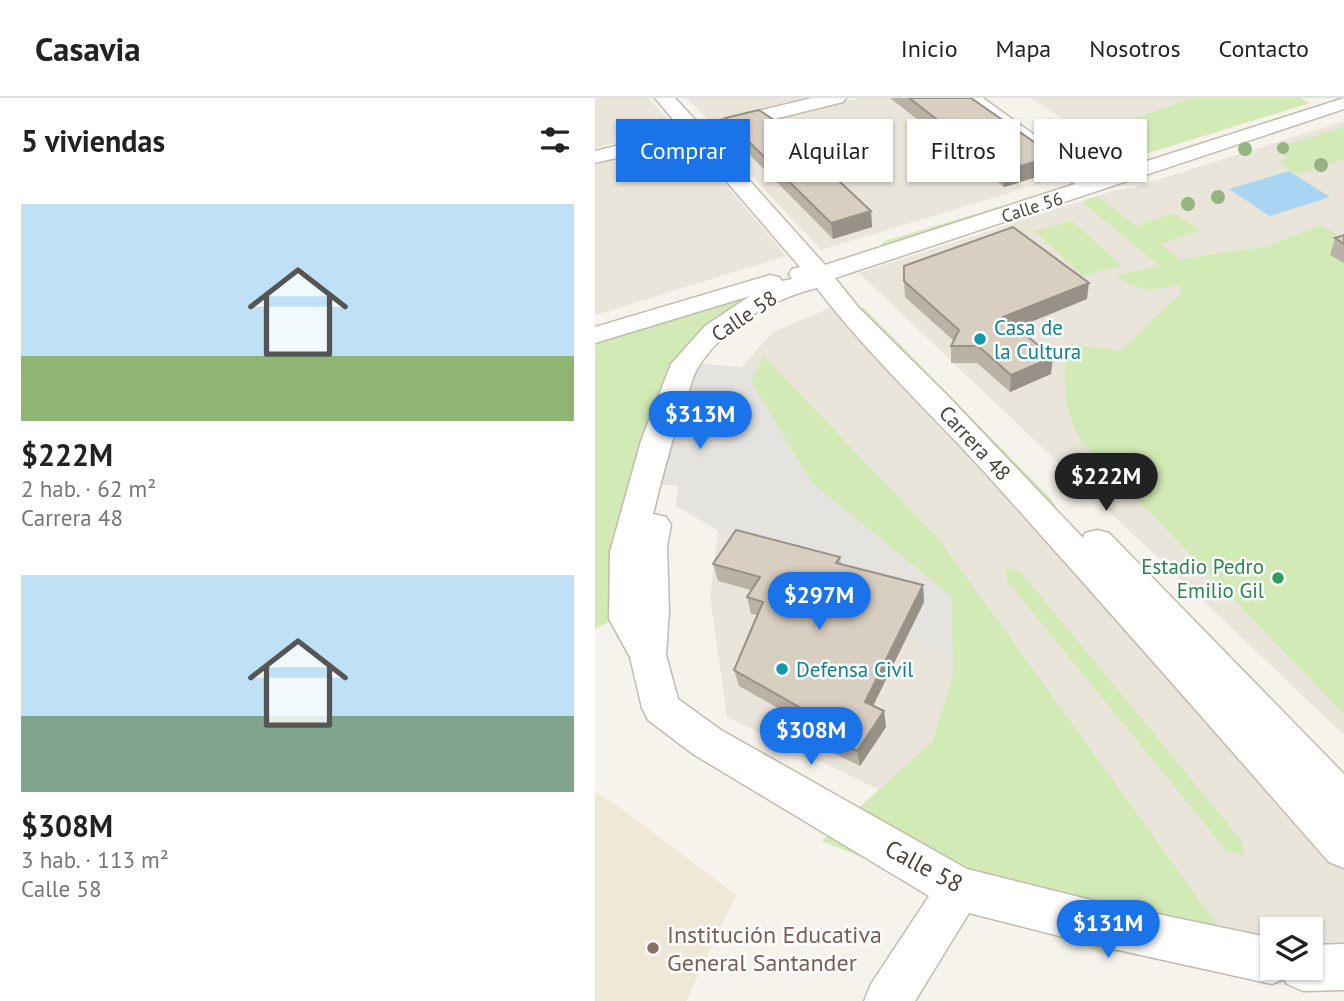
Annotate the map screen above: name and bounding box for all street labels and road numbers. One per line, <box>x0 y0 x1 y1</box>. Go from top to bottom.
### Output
street label: Calle 56 <box>998 186 1066 228</box>
street label: Calle 58 <box>706 284 782 348</box>
street label: Carrera 48 <box>933 400 1017 486</box>
street label: Calle 58 <box>880 833 968 899</box>

